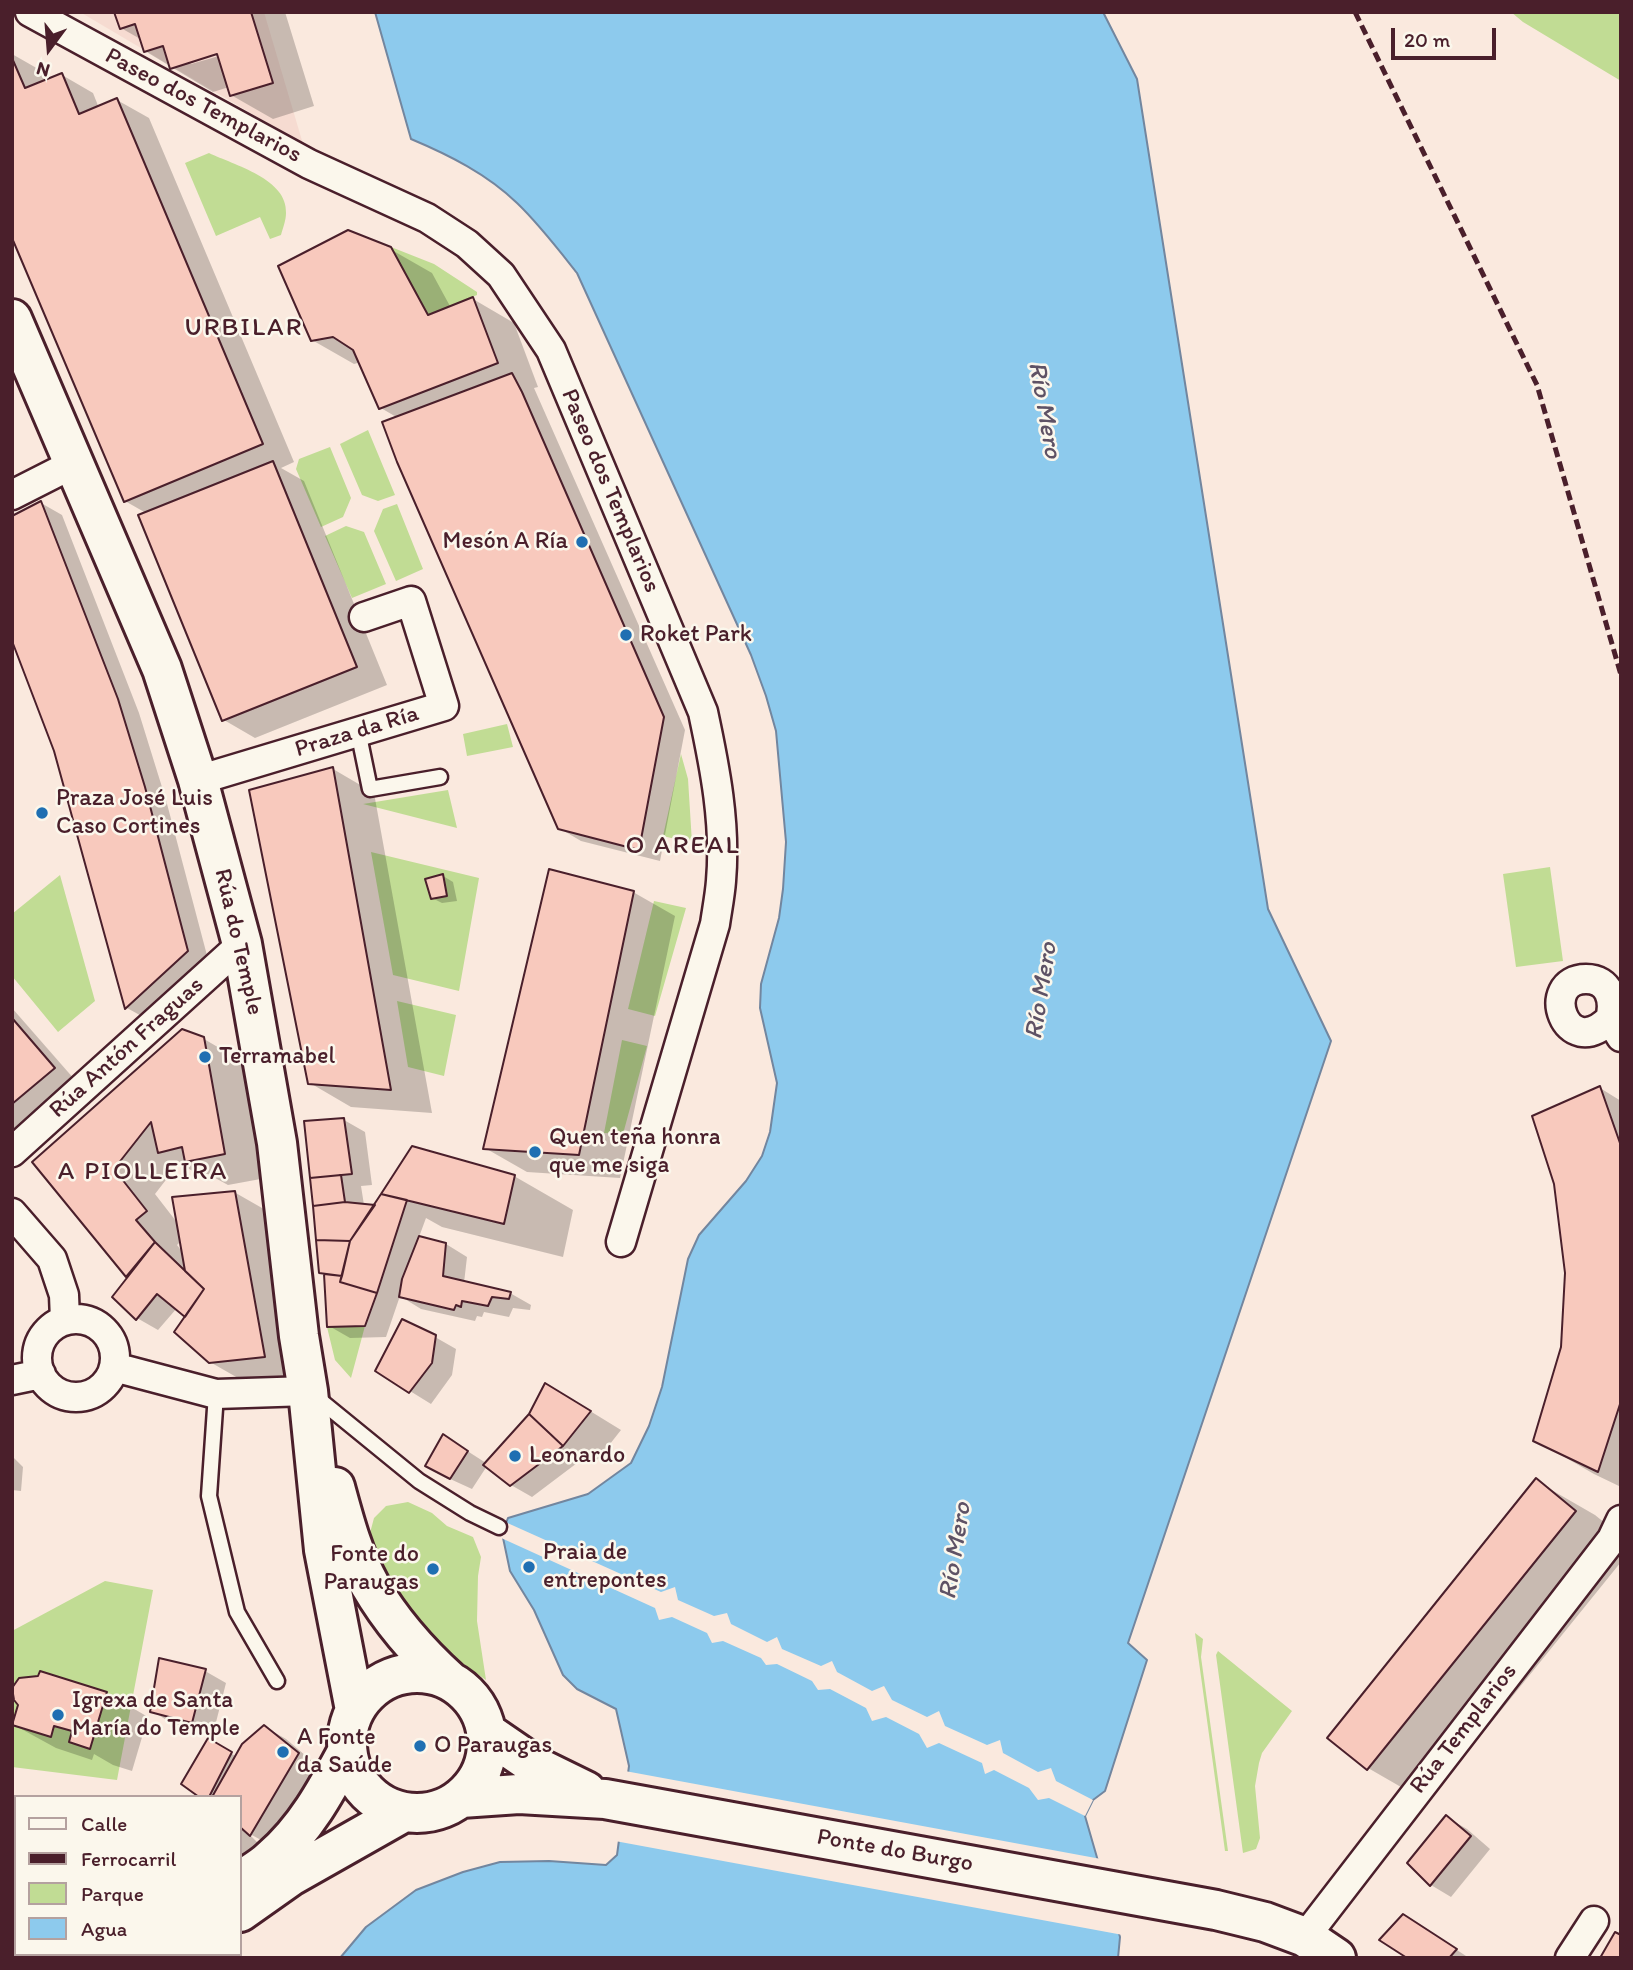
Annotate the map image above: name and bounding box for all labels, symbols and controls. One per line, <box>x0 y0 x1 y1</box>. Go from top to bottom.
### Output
north arrow <box>14 14 84 84</box>
scale bar <box>1395 14 1500 58</box>
text: 20 m <box>1404 27 1450 52</box>
street label: Paseo dos Templarios <box>100 42 306 170</box>
text: N <box>34 57 52 82</box>
district label: URBILAR <box>187 312 301 344</box>
water label: Río Mero <box>1020 359 1068 461</box>
street label: Paseo dos Templarios <box>554 385 666 597</box>
place label: Mesón A Ría <box>443 528 568 556</box>
marker: Mesón A Ría <box>574 534 590 550</box>
place label: Roket Park <box>640 621 752 649</box>
marker: Roket Park <box>618 627 634 643</box>
street label: Praza da Ría <box>292 699 422 765</box>
place label: Praza José Luis Caso Cortines <box>56 785 213 841</box>
marker: Praza José Luis Caso Cortines <box>34 805 50 821</box>
district label: O AREAL <box>626 830 740 862</box>
street label: Rúa do Temple <box>207 866 269 1018</box>
water label: Río Mero <box>1019 940 1065 1042</box>
street label: Rúa Antón Fraguas <box>44 971 210 1125</box>
place label: Terramabel <box>219 1043 335 1071</box>
marker: Terramabel <box>197 1049 213 1065</box>
place label: Quen teña honra que me siga <box>549 1124 721 1180</box>
marker: Quen teña honra que me siga <box>527 1144 543 1160</box>
district label: A PIOLLEIRA <box>59 1156 227 1188</box>
place label: Leonardo <box>529 1442 625 1470</box>
marker: Leonardo <box>507 1448 523 1464</box>
water label: Río Mero <box>933 1500 979 1602</box>
place label: Praia de entrepontes <box>543 1539 667 1595</box>
place label: Fonte do Paraugas <box>323 1541 419 1597</box>
marker: Praia de entrepontes <box>521 1559 537 1575</box>
marker: Fonte do Paraugas <box>425 1561 441 1577</box>
street label: Rúa Templarios <box>1404 1658 1524 1800</box>
place label: Igrexa de Santa María do Temple <box>72 1687 240 1743</box>
marker: Igrexa de Santa María do Temple <box>50 1707 66 1723</box>
place label: A Fonte da Saúde <box>297 1724 392 1780</box>
place label: O Paraugas <box>434 1732 552 1760</box>
marker: O Paraugas <box>412 1738 428 1754</box>
marker: A Fonte da Saúde <box>275 1744 291 1760</box>
legend <box>14 1795 242 1956</box>
text: Calle <box>81 1811 127 1836</box>
street label: Ponte do Burgo <box>815 1823 975 1879</box>
text: Ferrocarril <box>81 1846 176 1871</box>
text: Parque <box>81 1881 144 1906</box>
text: Agua <box>81 1916 127 1941</box>

